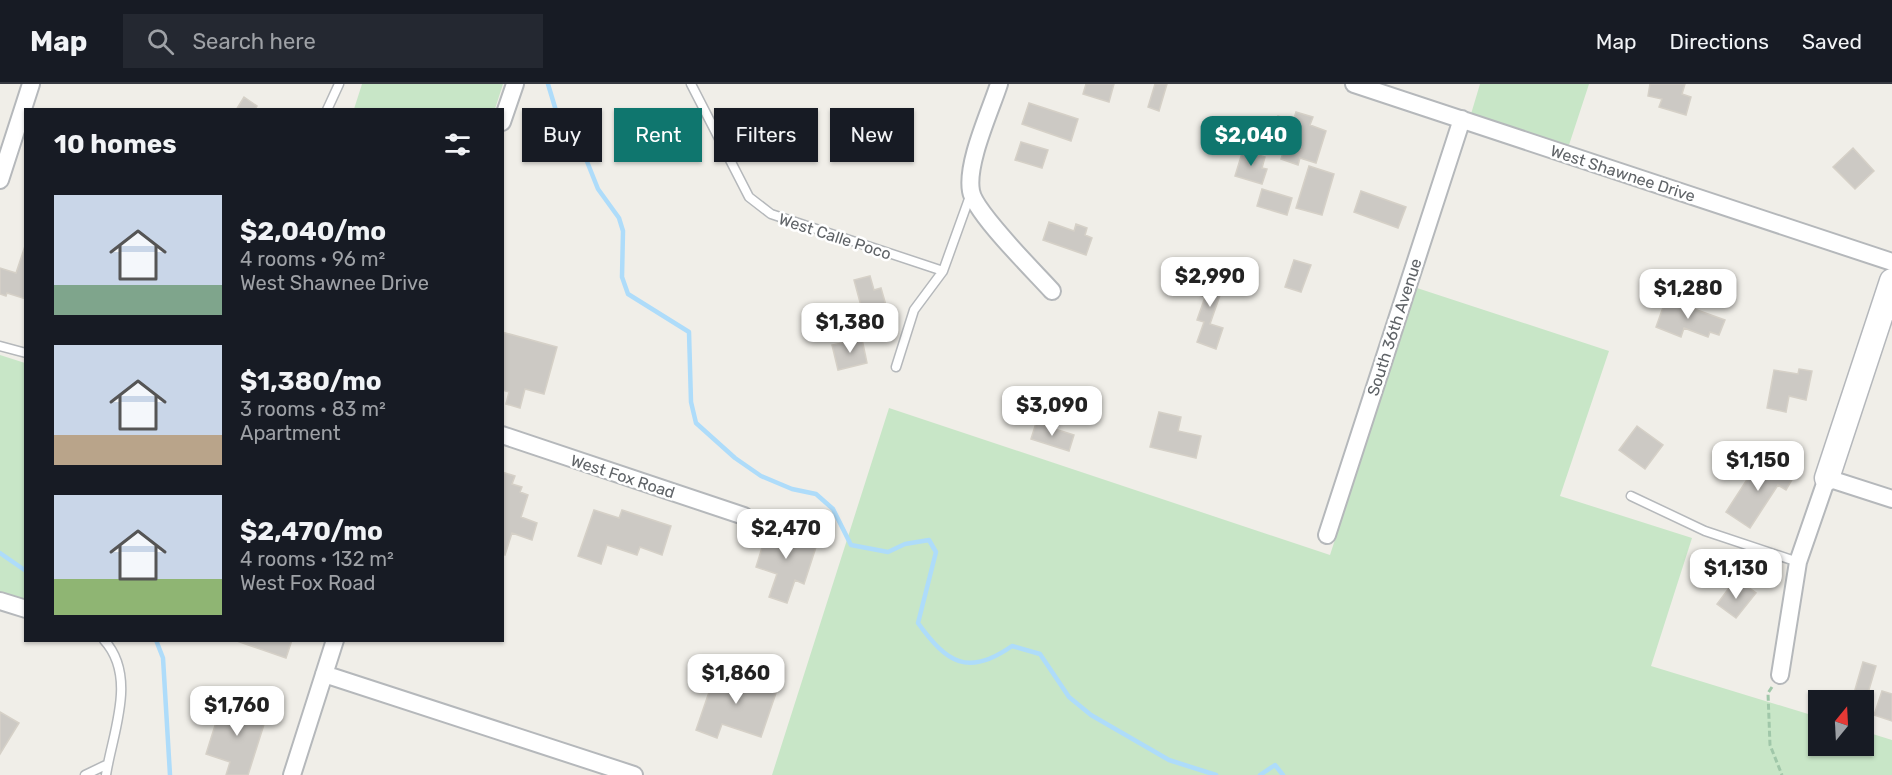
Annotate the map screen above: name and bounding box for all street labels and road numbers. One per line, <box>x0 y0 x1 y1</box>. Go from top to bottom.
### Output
street label: West Shawnee Drive <box>1548 141 1698 206</box>
street label: West Calle Poco <box>776 209 894 264</box>
street label: South 36th Avenue <box>1363 256 1426 398</box>
street label: West Fox Road <box>568 451 677 502</box>

